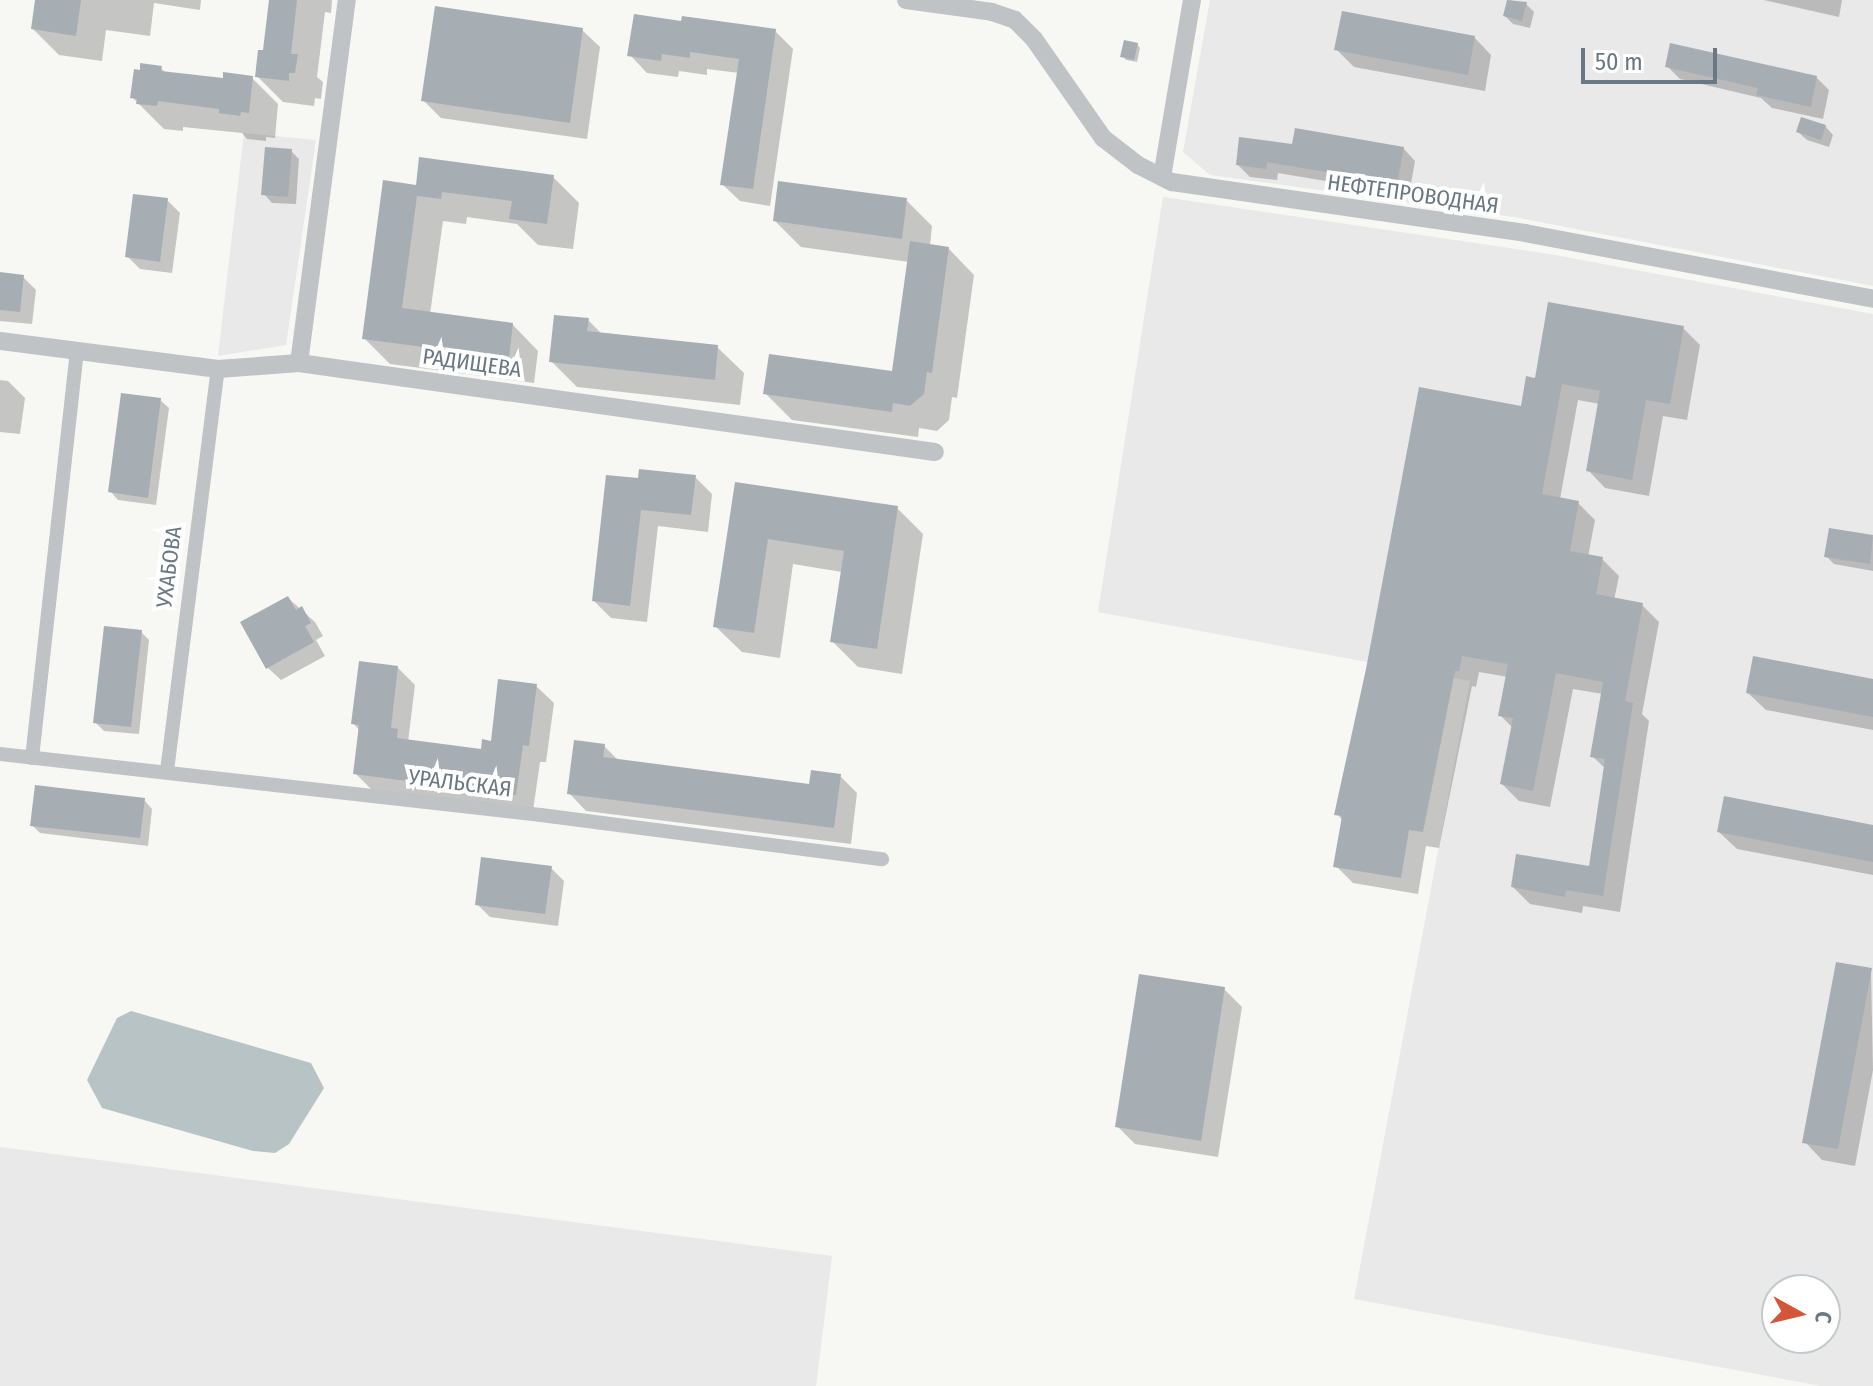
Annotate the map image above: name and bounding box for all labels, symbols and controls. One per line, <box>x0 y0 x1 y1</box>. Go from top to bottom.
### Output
scale bar <box>1585 32 1721 82</box>
text: 50 m <box>1595 48 1643 76</box>
street label: НЕФТЕПРОВОДНАЯ <box>1326 169 1500 219</box>
street label: РАДИЩЕВА <box>421 343 523 383</box>
street label: УХАБОВА <box>151 525 187 609</box>
street label: УРАЛЬСКАЯ <box>407 764 513 802</box>
north arrow <box>1761 1274 1841 1354</box>
text: С <box>1809 1310 1837 1325</box>

